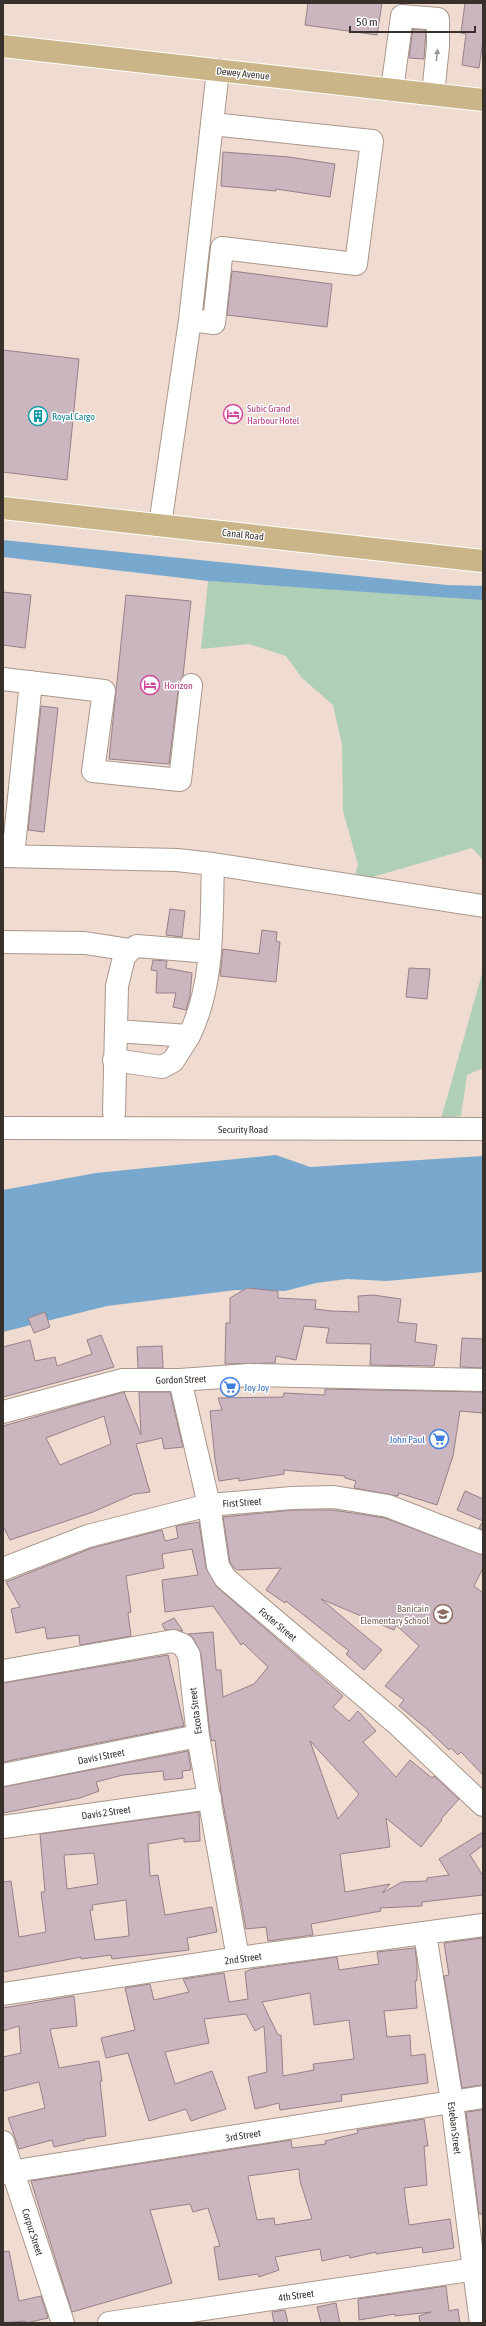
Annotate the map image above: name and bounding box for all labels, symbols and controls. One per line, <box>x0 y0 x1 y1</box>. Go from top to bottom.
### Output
scale bar <box>350 8 475 34</box>
text: 50 m <box>356 15 378 29</box>
one-way arrow <box>434 49 441 61</box>
street label: Dewey Avenue <box>216 65 271 82</box>
hotel icon: Subic Grand Harbour Hotel <box>222 403 244 425</box>
place label: Subic Grand Harbour Hotel <box>247 403 300 426</box>
building icon: Royal Cargo <box>27 405 49 427</box>
place label: Royal Cargo <box>52 411 95 422</box>
street label: Canal Road <box>222 527 265 542</box>
hotel icon: Horizon <box>139 674 161 696</box>
place label: Horizon <box>164 680 193 691</box>
street label: Security Road <box>218 1124 268 1135</box>
street label: Gordon Street <box>156 1373 207 1386</box>
supermarket icon: Joy Joy <box>219 1376 241 1398</box>
place label: Joy Joy <box>244 1382 269 1393</box>
supermarket icon: John Paul <box>428 1428 450 1450</box>
place label: John Paul <box>389 1434 425 1445</box>
street label: First Street <box>222 1496 262 1509</box>
place label: Banicain Elementary School <box>360 1603 429 1626</box>
school or university icon: Banicain Elementary School <box>432 1603 454 1625</box>
street label: Foster Street <box>257 1606 299 1643</box>
street label: Escota Street <box>187 1687 204 1735</box>
street label: Davis I Street <box>77 1747 126 1766</box>
street label: Davis 2 Street <box>81 1804 131 1821</box>
street label: 2nd Street <box>224 1950 263 1967</box>
street label: Esteban Street <box>446 2101 463 2155</box>
street label: 3rd Street <box>225 2127 262 2144</box>
street label: Corpuz Street <box>20 2207 45 2257</box>
street label: 4th Street <box>278 2288 315 2303</box>

